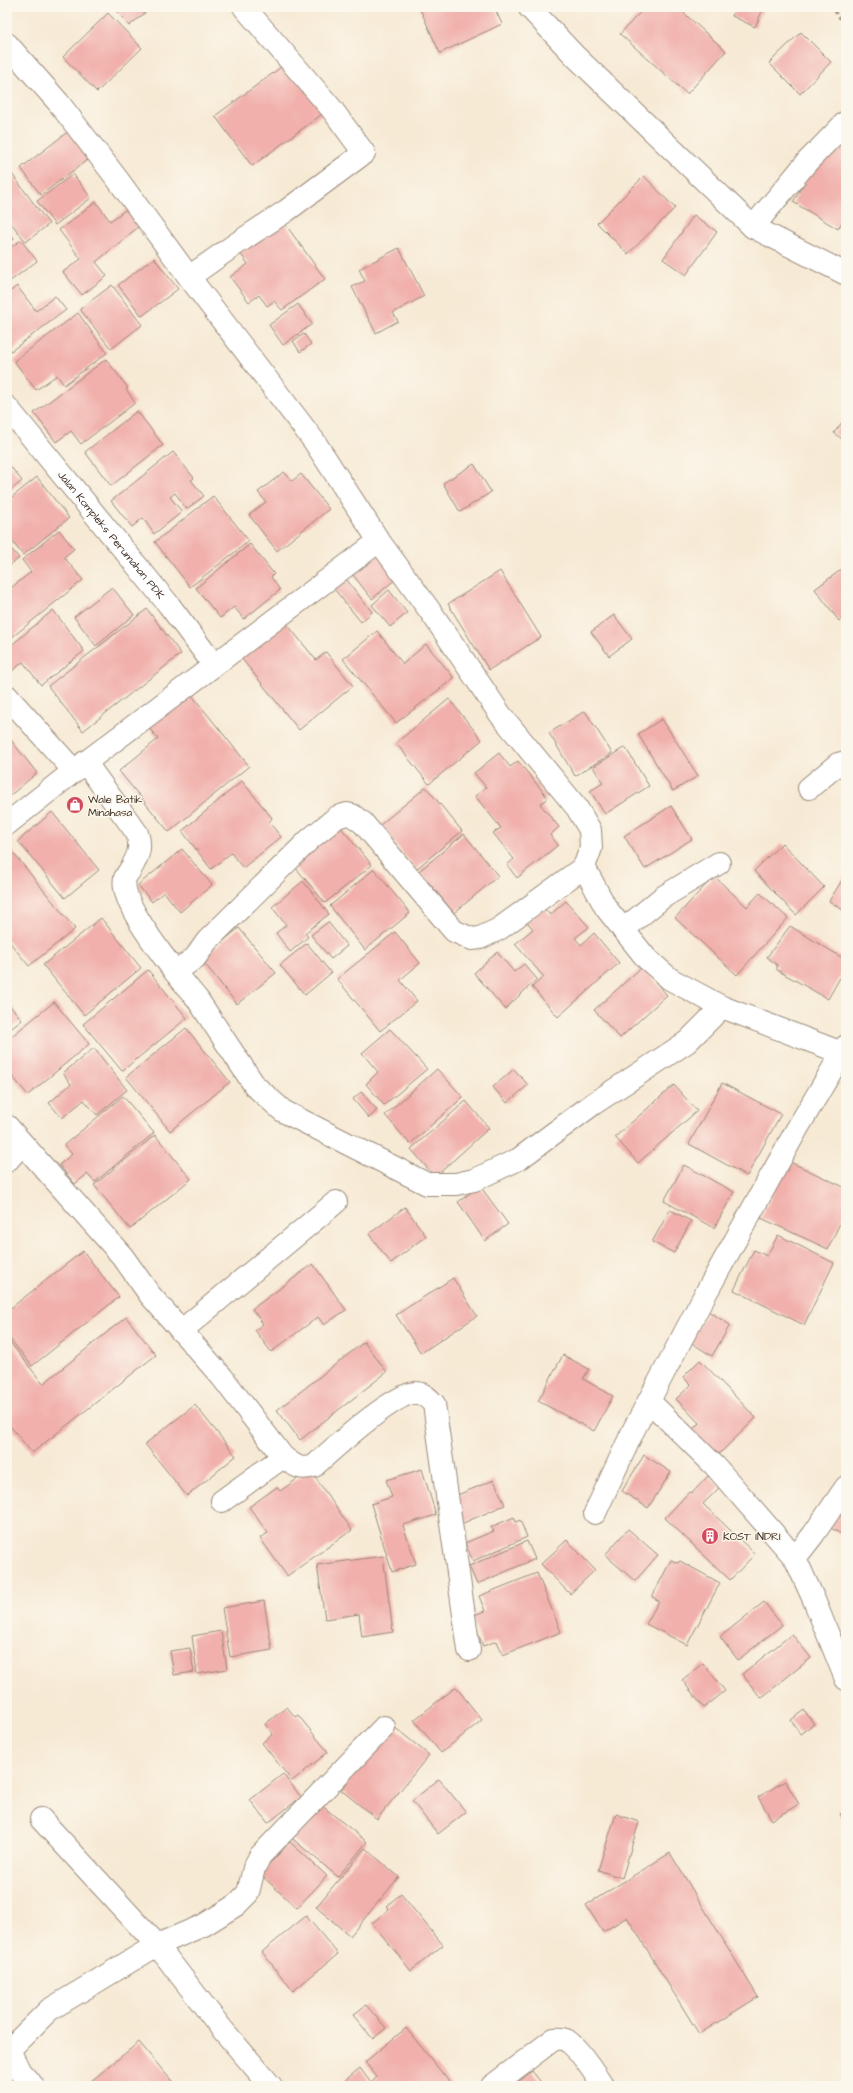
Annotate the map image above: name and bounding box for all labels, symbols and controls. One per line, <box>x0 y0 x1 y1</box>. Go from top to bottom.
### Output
street label: Jalan Kompleks Perumahan PDK <box>55 468 169 602</box>
place label: Wale Batik Minahasa <box>88 792 143 820</box>
shop icon: Wale Batik Minahasa <box>65 795 85 815</box>
building icon: KOST INDRI <box>700 1526 720 1546</box>
place label: KOST INDRI <box>723 1529 781 1544</box>

